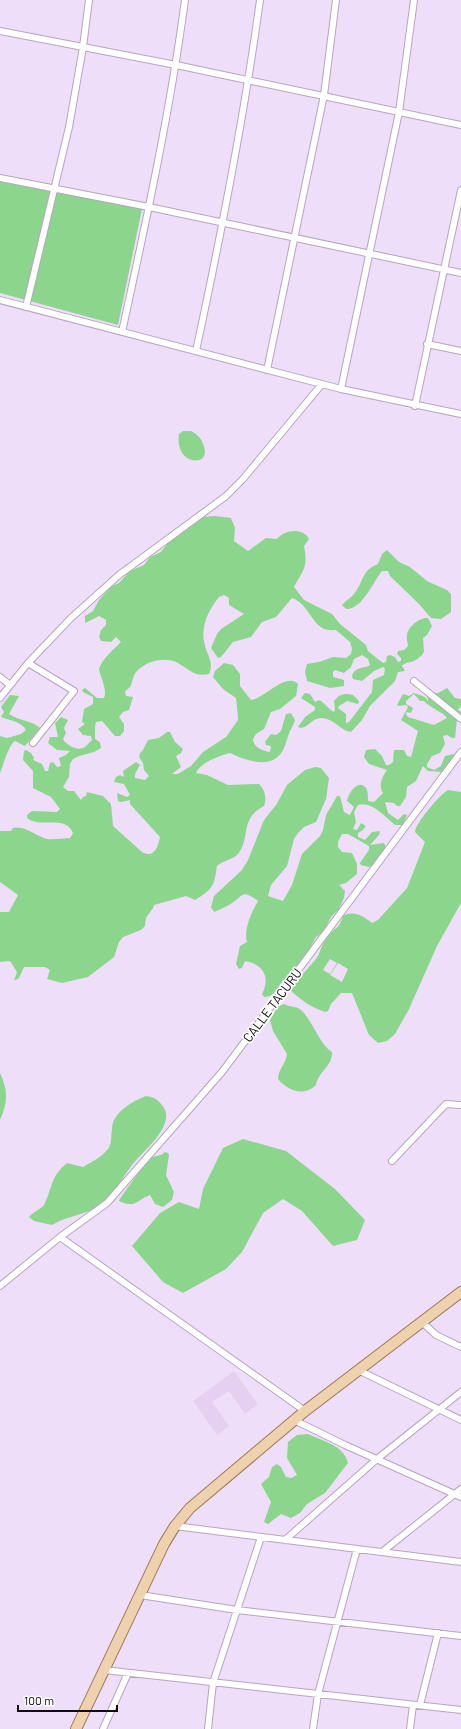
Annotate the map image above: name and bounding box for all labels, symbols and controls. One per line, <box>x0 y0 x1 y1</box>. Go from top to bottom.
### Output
street label: CALLE TACURU <box>239 965 305 1045</box>
scale bar <box>18 1687 117 1713</box>
text: 100 m <box>24 1693 54 1707</box>

